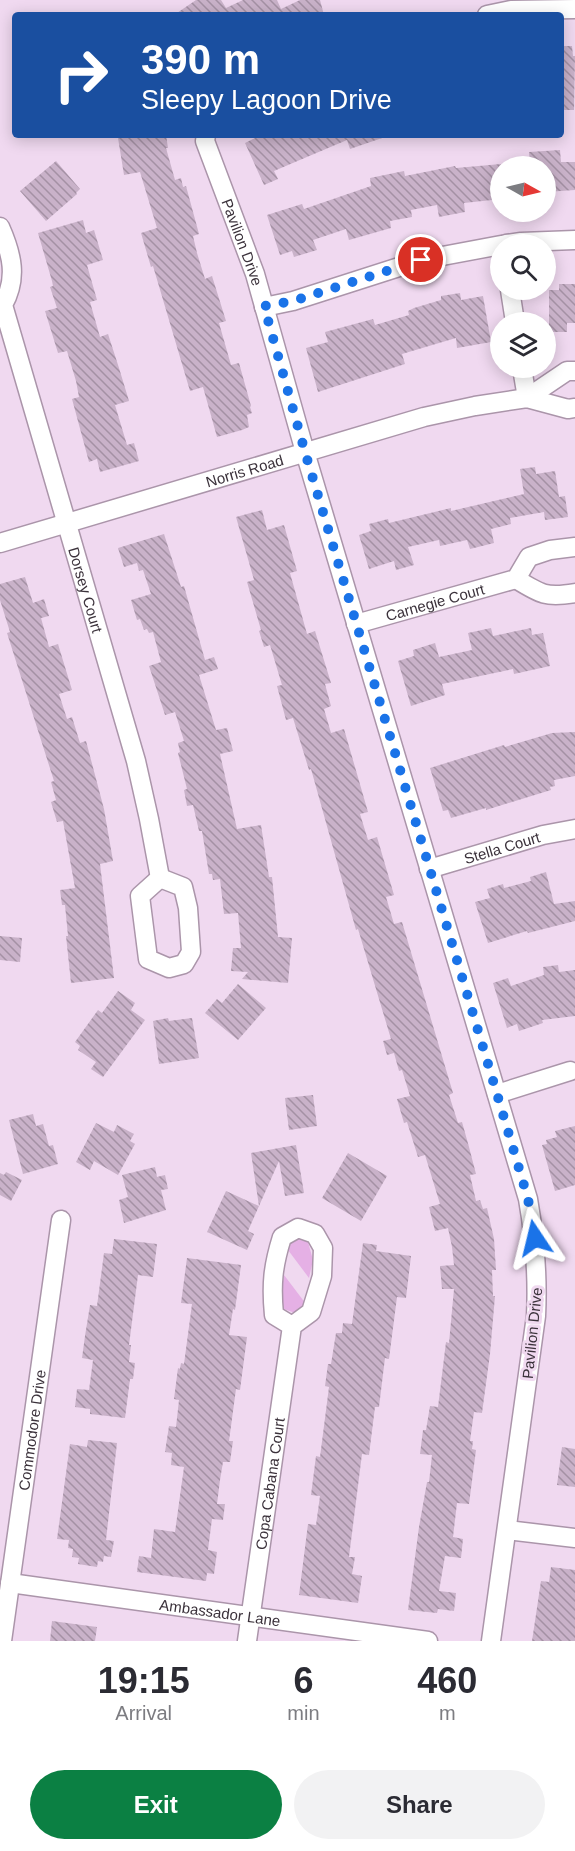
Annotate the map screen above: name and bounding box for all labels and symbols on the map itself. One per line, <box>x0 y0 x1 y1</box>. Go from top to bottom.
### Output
north arrow <box>490 156 556 222</box>
street label: Pavilion Drive <box>219 196 266 288</box>
pin <box>395 234 446 285</box>
street label: Norris Road <box>204 451 285 490</box>
street label: Dorsey Court <box>66 545 107 635</box>
street label: Carnegie Court <box>384 580 487 624</box>
street label: Stella Court <box>462 828 543 867</box>
position arrow <box>503 1206 567 1270</box>
street label: Pavilion Drive <box>519 1287 545 1379</box>
street label: Commodore Drive <box>15 1369 48 1492</box>
street label: Copa Cabana Court <box>252 1416 287 1551</box>
street label: Ambassador Lane <box>159 1595 281 1629</box>

